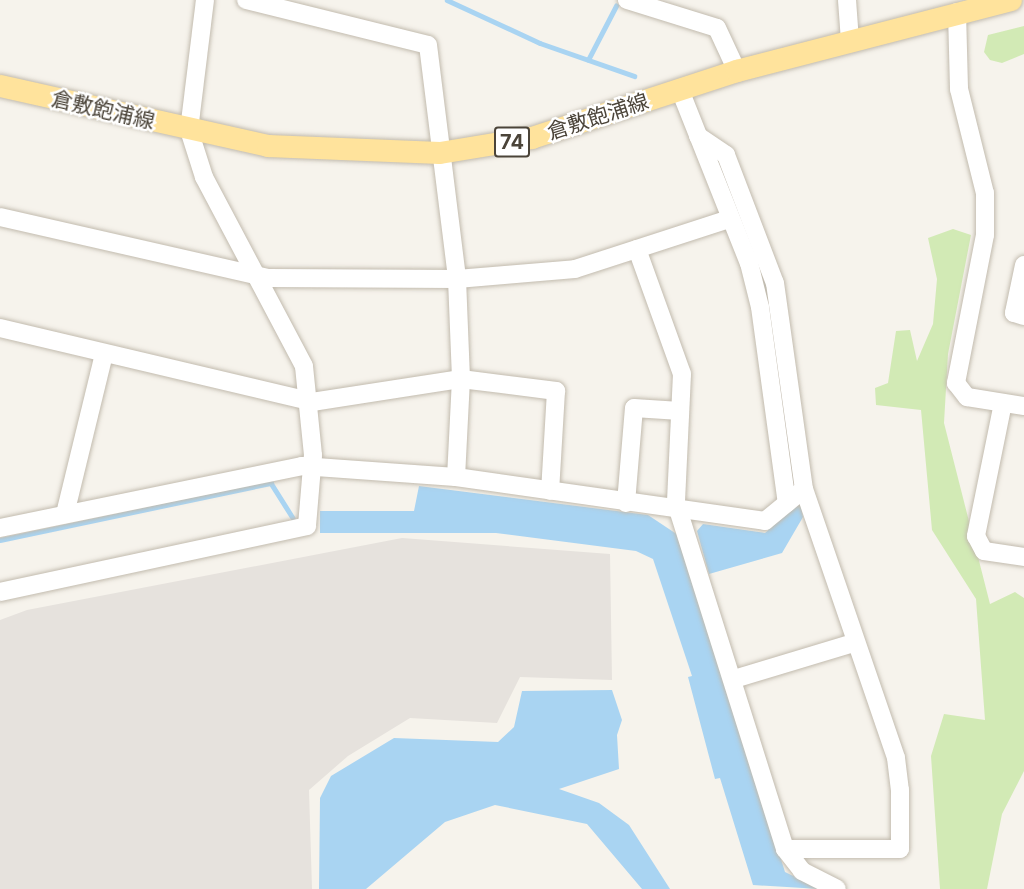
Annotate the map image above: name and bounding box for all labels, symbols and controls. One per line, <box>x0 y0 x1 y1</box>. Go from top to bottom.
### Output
street label: 倉敷飽浦線 <box>49 86 157 134</box>
street label: 倉敷飽浦線 <box>544 89 652 145</box>
road number: 74 <box>494 125 530 159</box>

